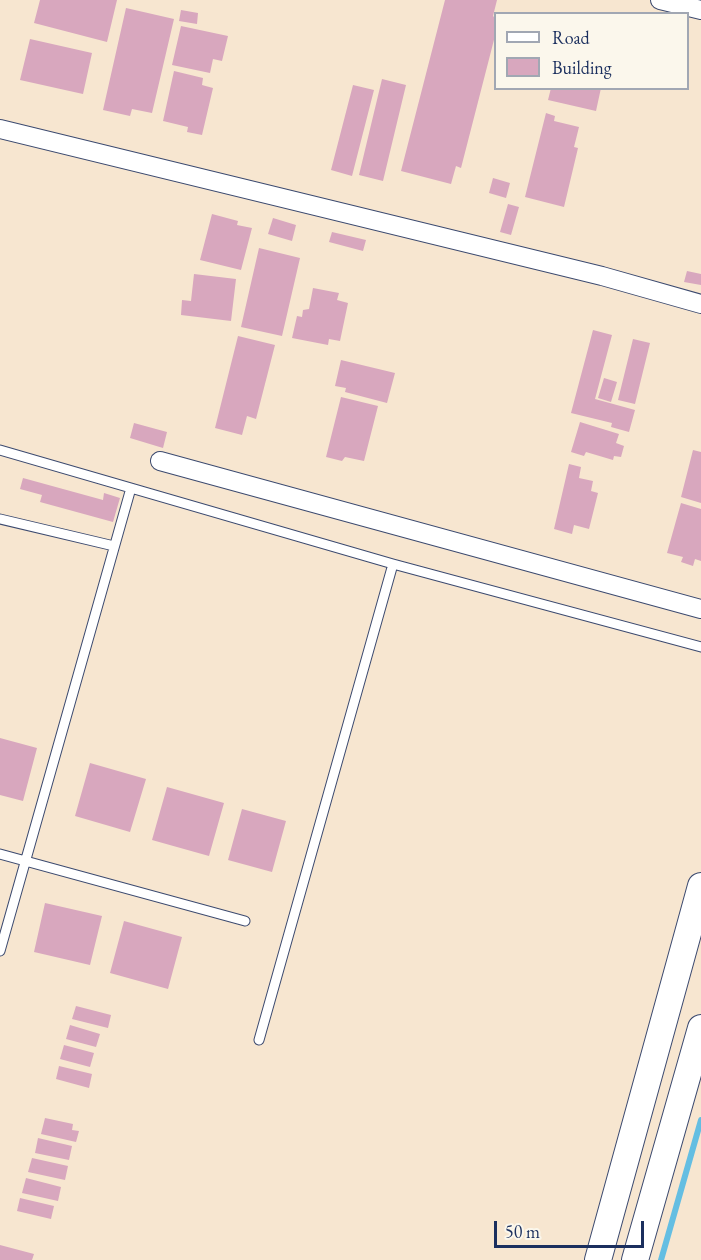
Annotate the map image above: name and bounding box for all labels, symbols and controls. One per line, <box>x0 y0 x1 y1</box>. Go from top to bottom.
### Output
legend <box>494 12 689 90</box>
text: Road <box>552 26 590 49</box>
text: Building <box>552 56 612 79</box>
scale bar <box>497 1209 647 1247</box>
text: 50 m <box>505 1220 540 1243</box>

